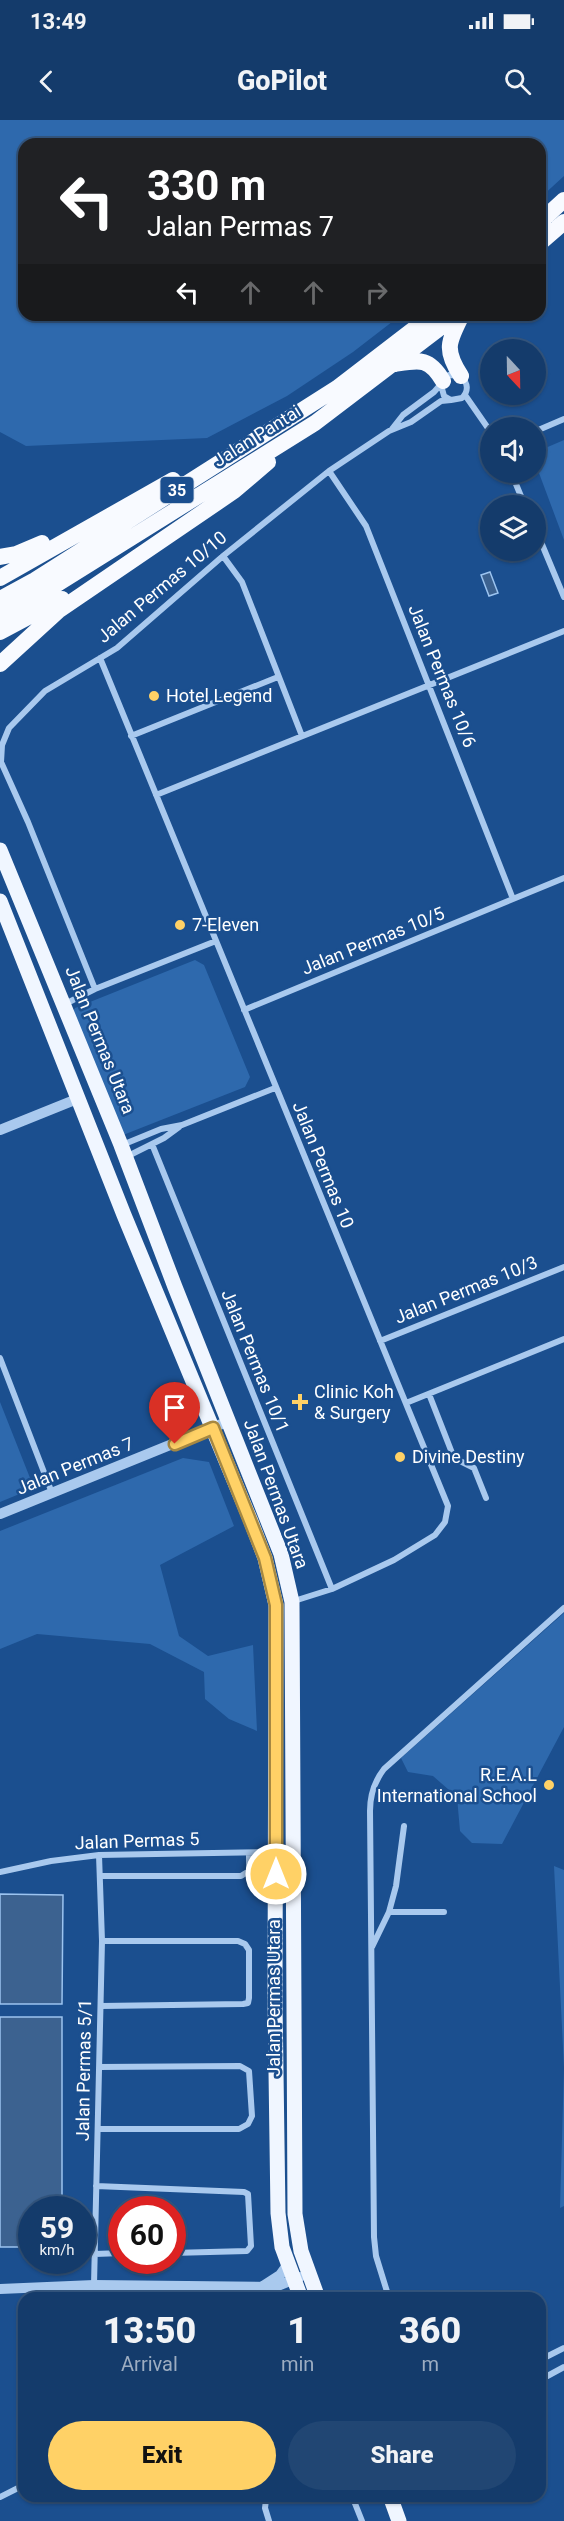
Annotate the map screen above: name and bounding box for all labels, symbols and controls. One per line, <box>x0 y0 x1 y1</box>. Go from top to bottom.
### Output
text: 13:49 <box>30 9 87 34</box>
icon: back <box>30 65 63 98</box>
text: GoPilot <box>237 65 327 97</box>
icon: search <box>501 65 534 98</box>
text: 330 m <box>147 161 266 210</box>
icon: left <box>48 162 126 240</box>
text: Jalan Permas 7 <box>147 211 334 243</box>
icon: left <box>171 276 204 309</box>
icon: ahead <box>234 276 267 309</box>
icon: ahead <box>297 276 330 309</box>
icon: right <box>360 276 393 309</box>
north arrow <box>480 339 546 405</box>
map controls <box>480 339 546 561</box>
street label: Jalan Pantai <box>209 400 304 471</box>
button: sound <box>480 417 546 483</box>
road number: 35 <box>160 477 194 503</box>
button: layers <box>480 495 546 561</box>
street label: Jalan Permas 10/10 <box>93 526 231 647</box>
street label: Jalan Permas 10/6 <box>404 601 481 750</box>
place label: Hotel Legend <box>166 685 272 706</box>
marker: Hotel Legend <box>147 689 161 703</box>
street label: Jalan Permas 10/5 <box>298 902 447 979</box>
place label: 7-Eleven <box>192 914 259 935</box>
marker: 7-Eleven <box>173 918 187 932</box>
street label: Jalan Permas Utara <box>61 963 140 1117</box>
street label: Jalan Permas 10 <box>288 1098 358 1231</box>
street label: Jalan Permas 10/3 <box>391 1251 540 1328</box>
street label: Jalan Permas 10/1 <box>217 1286 294 1435</box>
place label: Clinic Koh & Surgery <box>314 1381 394 1423</box>
pin <box>149 1382 200 1444</box>
icon: arrive <box>158 1391 191 1424</box>
marker: Clinic Koh & Surgery <box>291 1393 309 1411</box>
street label: Jalan Permas Utara <box>240 1416 313 1571</box>
street label: Jalan Permas 7 <box>13 1432 137 1499</box>
place label: Divine Destiny <box>412 1446 525 1467</box>
marker: Divine Destiny <box>393 1450 407 1464</box>
place label: R.E.A.L International School <box>377 1764 537 1806</box>
marker: R.E.A.L International School <box>542 1778 556 1792</box>
street label: Jalan Permas 5 <box>74 1828 200 1853</box>
position arrow <box>244 1842 308 1906</box>
street label: Jalan Permas Utara <box>263 1919 284 2077</box>
street label: Jalan Permas 5/1 <box>72 1999 95 2141</box>
speed limit sign: 60 <box>108 2196 186 2274</box>
text: 59 <box>40 2210 74 2245</box>
text: km/h <box>39 2241 75 2259</box>
text: 13:50 <box>103 2310 196 2352</box>
text: 1 <box>287 2310 308 2352</box>
text: 360 <box>399 2310 461 2352</box>
text: Arrival <box>121 2352 178 2376</box>
text: min <box>281 2352 314 2376</box>
text: m <box>421 2352 439 2376</box>
button: Exit <box>48 2421 276 2490</box>
button: Share <box>288 2421 516 2490</box>

